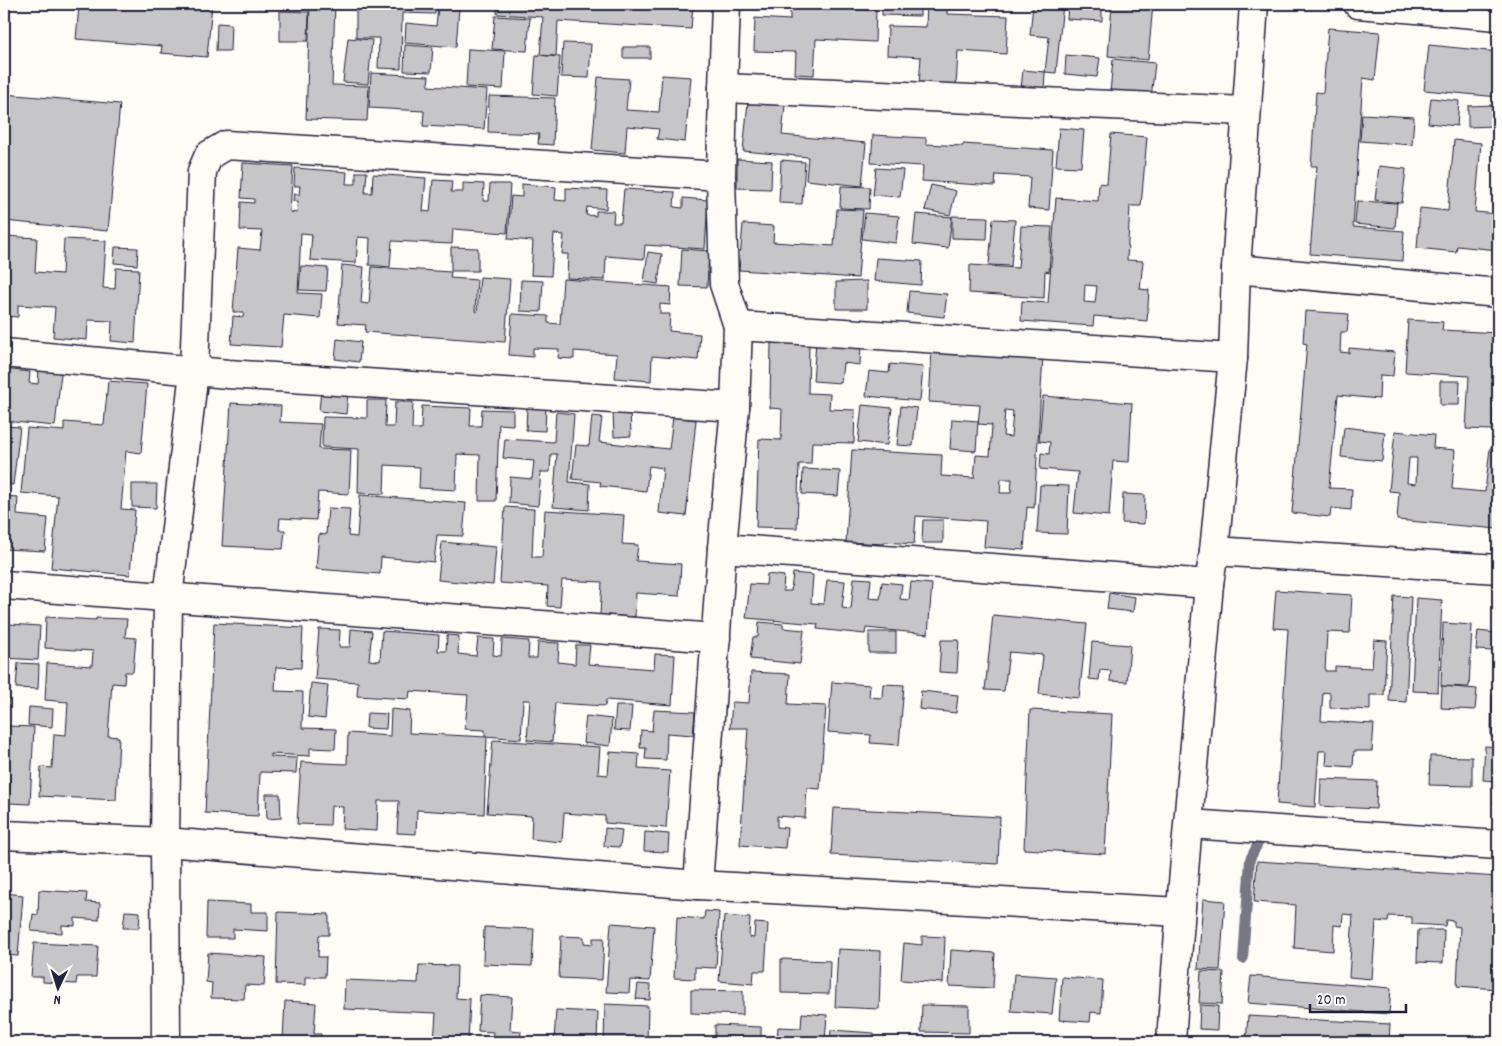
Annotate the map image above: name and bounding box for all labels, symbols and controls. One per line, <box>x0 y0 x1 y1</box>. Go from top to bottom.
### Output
north arrow <box>32 964 82 1014</box>
scale bar <box>1310 981 1406 1013</box>
text: N <box>53 989 61 1009</box>
text: 20 m <box>1317 990 1345 1012</box>

